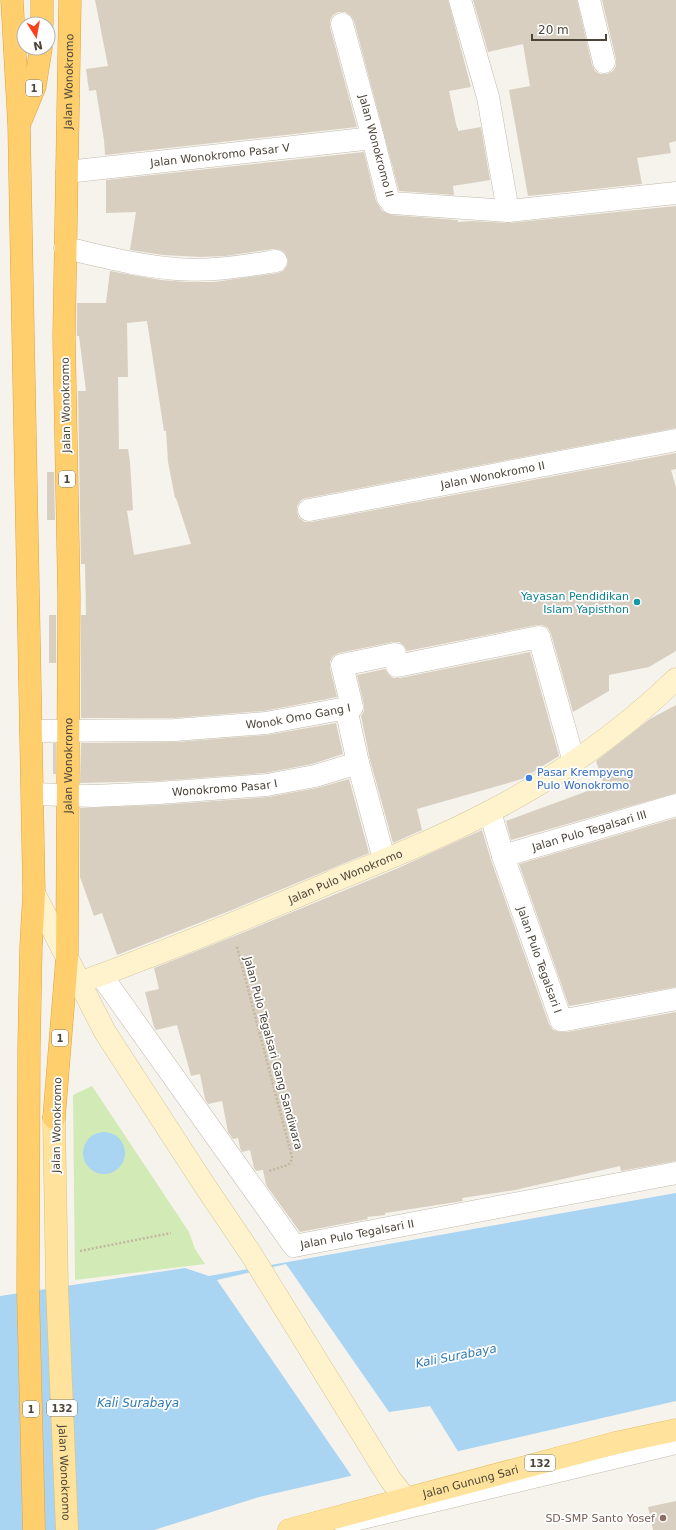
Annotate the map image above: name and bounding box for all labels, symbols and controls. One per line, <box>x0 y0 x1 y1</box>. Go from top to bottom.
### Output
north arrow <box>16 16 56 56</box>
scale bar <box>532 16 606 42</box>
text: 20 m <box>538 23 569 37</box>
street label: Jalan Wonokromo <box>61 33 76 131</box>
text: N <box>32 38 44 53</box>
road number: 1 <box>26 80 42 96</box>
street label: Jalan Wonokromo II <box>356 92 396 199</box>
street label: Jalan Wonokromo Pasar V <box>149 141 291 169</box>
street label: Jalan Wonokromo <box>59 357 73 454</box>
street label: Jalan Wonokromo II <box>439 459 546 491</box>
road number: 1 <box>59 471 75 487</box>
place label: Yayasan Pendidikan Islam Yapisthon <box>520 590 629 616</box>
marker: Yayasan Pendidikan Islam Yapisthon <box>632 597 642 607</box>
street label: Wonok Omo Gang I <box>245 701 352 731</box>
street label: Jalan Wonokromo <box>61 717 75 814</box>
place label: Pasar Krempyeng Pulo Wonokromo <box>537 766 634 792</box>
marker: Pasar Krempyeng Pulo Wonokromo <box>524 773 534 783</box>
street label: Wonokromo Pasar I <box>172 777 278 799</box>
street label: Jalan Pulo Tegalsari III <box>530 808 648 854</box>
street label: Jalan Pulo Wonokromo <box>285 847 405 906</box>
street label: Jalan Pulo Tegalsari I <box>515 904 565 1015</box>
street label: Jalan Pulo Tegalsari Gang Sandiwara <box>241 954 305 1151</box>
road number: 1 <box>52 1030 68 1046</box>
street label: Jalan Wonokromo <box>50 1077 64 1174</box>
street label: Jalan Pulo Tegalsari II <box>298 1217 415 1251</box>
water label: Kali Surabaya <box>414 1341 498 1371</box>
water label: Kali Surabaya <box>97 1396 179 1410</box>
road number: 132 <box>47 1400 77 1416</box>
road number: 1 <box>23 1401 39 1417</box>
street label: Jalan Wonokromo <box>56 1424 73 1521</box>
road number: 132 <box>525 1455 555 1471</box>
street label: Jalan Gunung Sari <box>420 1463 520 1501</box>
place label: SD-SMP Santo Yosef <box>545 1512 656 1525</box>
marker: SD-SMP Santo Yosef <box>658 1513 668 1523</box>

